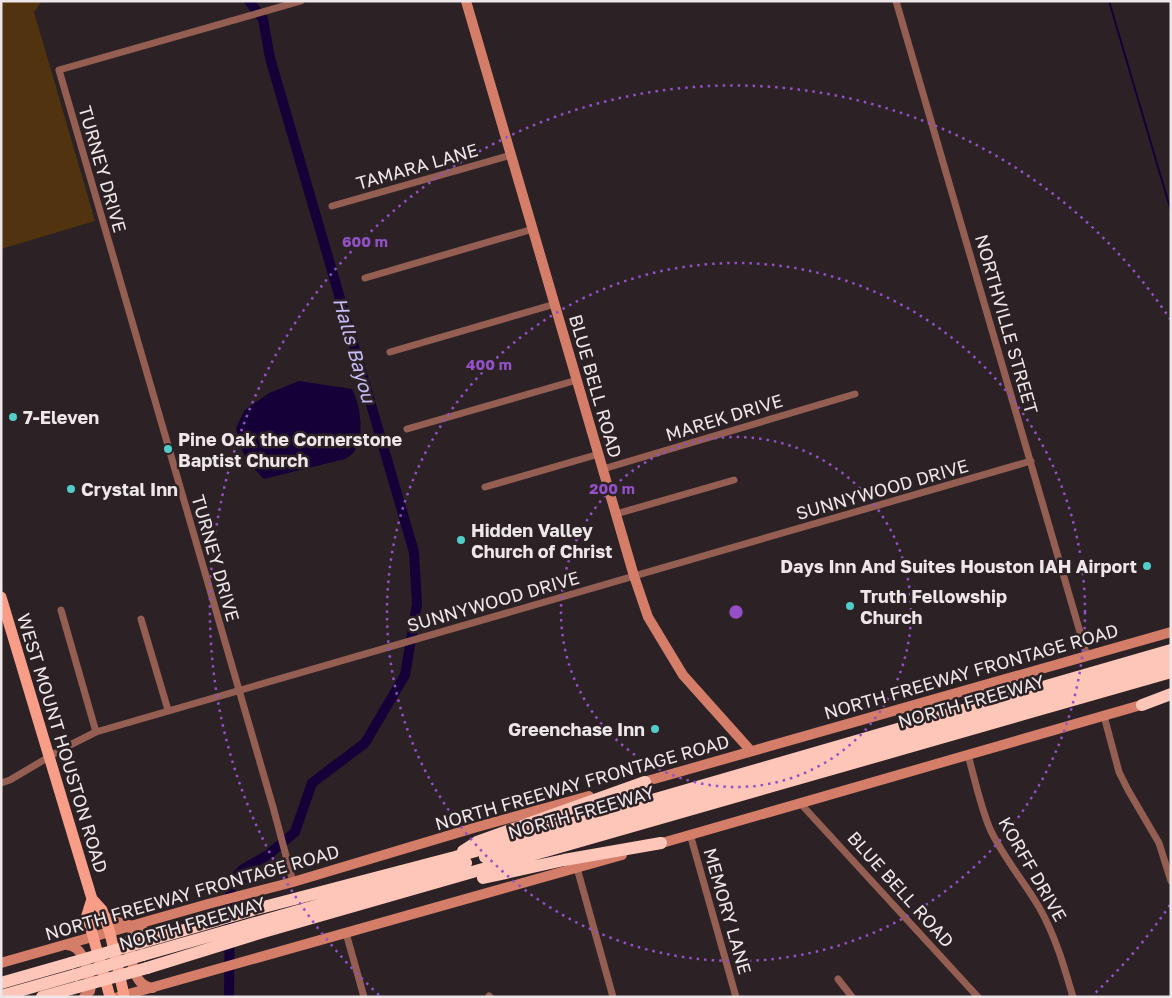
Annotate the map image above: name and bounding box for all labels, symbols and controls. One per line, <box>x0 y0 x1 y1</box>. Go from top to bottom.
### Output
street label: TURNEY DRIVE <box>74 103 132 235</box>
street label: TAMARA LANE <box>354 138 480 194</box>
text: 600 m <box>342 232 388 250</box>
street label: NORTHVILLE STREET <box>971 232 1043 416</box>
water label: Halls Bayou <box>329 295 381 407</box>
street label: BLUE BELL ROAD <box>565 312 627 460</box>
text: 400 m <box>466 355 512 373</box>
street label: MAREK DRIVE <box>663 389 785 445</box>
place label: 7-Eleven <box>23 406 99 428</box>
marker: 7-Eleven <box>7 411 19 423</box>
place label: Pine Oak the Cornerstone Baptist Church <box>178 428 402 471</box>
marker: Pine Oak the Cornerstone Baptist Church <box>162 443 174 455</box>
street label: SUNNYWOOD DRIVE <box>793 454 971 524</box>
place label: Crystal Inn <box>81 478 178 500</box>
text: 200 m <box>589 479 635 497</box>
marker: Crystal Inn <box>65 483 77 495</box>
street label: TURNEY DRIVE <box>187 492 245 624</box>
place label: Hidden Valley Church of Christ <box>471 519 612 562</box>
marker: Hidden Valley Church of Christ <box>455 534 467 546</box>
place label: Days Inn And Suites Houston IAH Airport <box>780 555 1137 577</box>
marker: Days Inn And Suites Houston IAH Airport <box>1141 560 1153 572</box>
street label: SUNNYWOOD DRIVE <box>404 566 582 636</box>
place label: Truth Fellowship Church <box>860 585 1007 628</box>
marker: Truth Fellowship Church <box>844 600 856 612</box>
centre of rings <box>727 603 745 621</box>
street label: WEST MOUNT HOUSTON ROAD <box>13 611 113 875</box>
street label: NORTH FREEWAY FRONTAGE ROAD <box>821 619 1121 723</box>
street label: NORTH FREEWAY <box>895 670 1047 732</box>
place label: Greenchase Inn <box>508 718 645 740</box>
marker: Greenchase Inn <box>649 723 661 735</box>
street label: NORTH FREEWAY FRONTAGE ROAD <box>432 730 732 834</box>
street label: NORTH FREEWAY <box>505 781 657 843</box>
street label: KORFF DRIVE <box>994 813 1072 925</box>
street label: BLUE BELL ROAD <box>843 827 959 951</box>
street label: NORTH FREEWAY FRONTAGE ROAD <box>42 840 342 944</box>
street label: MEMORY LANE <box>699 845 757 977</box>
street label: NORTH FREEWAY <box>116 892 268 954</box>

